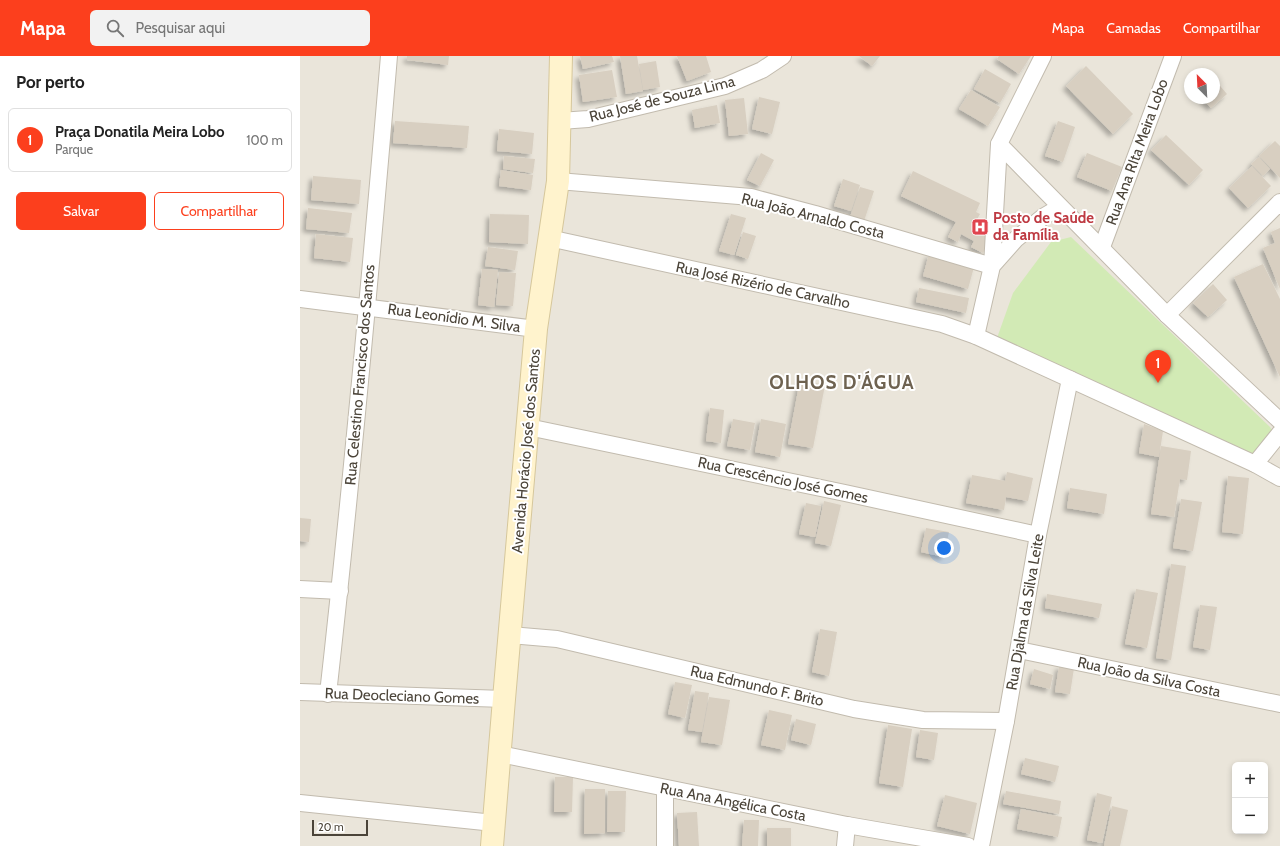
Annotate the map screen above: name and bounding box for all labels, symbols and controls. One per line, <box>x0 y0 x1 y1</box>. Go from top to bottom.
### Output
search box <box>90 10 370 46</box>
text: Mapa <box>20 17 66 40</box>
icon: search <box>104 17 126 39</box>
text: Pesquisar aqui <box>136 19 225 37</box>
text: Mapa <box>1052 19 1084 37</box>
text: Camadas <box>1106 19 1161 37</box>
text: Compartilhar <box>1183 19 1260 37</box>
north arrow <box>1184 68 1220 104</box>
text: Por perto <box>16 72 85 92</box>
street label: Rua José de Souza Lima <box>587 72 737 126</box>
street label: Rua Ana RIta Meira Lobo <box>1102 77 1172 227</box>
text: Praça Donatila Meira Lobo <box>55 123 225 141</box>
text: 1 <box>28 132 32 148</box>
text: 100 m <box>246 132 283 148</box>
text: Parque <box>55 141 93 157</box>
street label: Rua João Arnaldo Costa <box>740 190 887 243</box>
button: Salvar <box>16 192 146 230</box>
button: Compartilhar <box>154 192 284 230</box>
place label: Posto de Saúde da Família <box>993 209 1094 244</box>
hospital icon: Posto de Saúde da Família <box>970 217 990 237</box>
street label: Rua José Rizério de Carvalho <box>674 258 852 312</box>
street label: Rua Celestino Francisco dos Santos <box>341 264 379 486</box>
street label: Rua Leonídio M. Silva <box>387 300 522 336</box>
street label: Avenida Horácio José dos Santos <box>508 348 544 554</box>
pin: 1 <box>1145 350 1171 383</box>
district label: OLHOS D'ÁGUA <box>769 370 915 394</box>
street label: Rua Crescêncio José Gomes <box>696 453 870 507</box>
street label: Rua Djalma da Silva Leite <box>1002 532 1048 692</box>
your location <box>934 538 954 558</box>
street label: Rua João da Silva Costa <box>1076 653 1223 701</box>
street label: Rua Edmundo F. Brito <box>689 662 825 710</box>
street label: Rua Deocleciano Gomes <box>324 684 480 708</box>
map controls <box>1232 762 1268 834</box>
button: + <box>1232 762 1268 798</box>
street label: Rua Ana Angélica Costa <box>659 779 808 825</box>
button: − <box>1232 798 1268 834</box>
scale bar <box>312 818 368 837</box>
text: 20 m <box>318 820 344 834</box>

